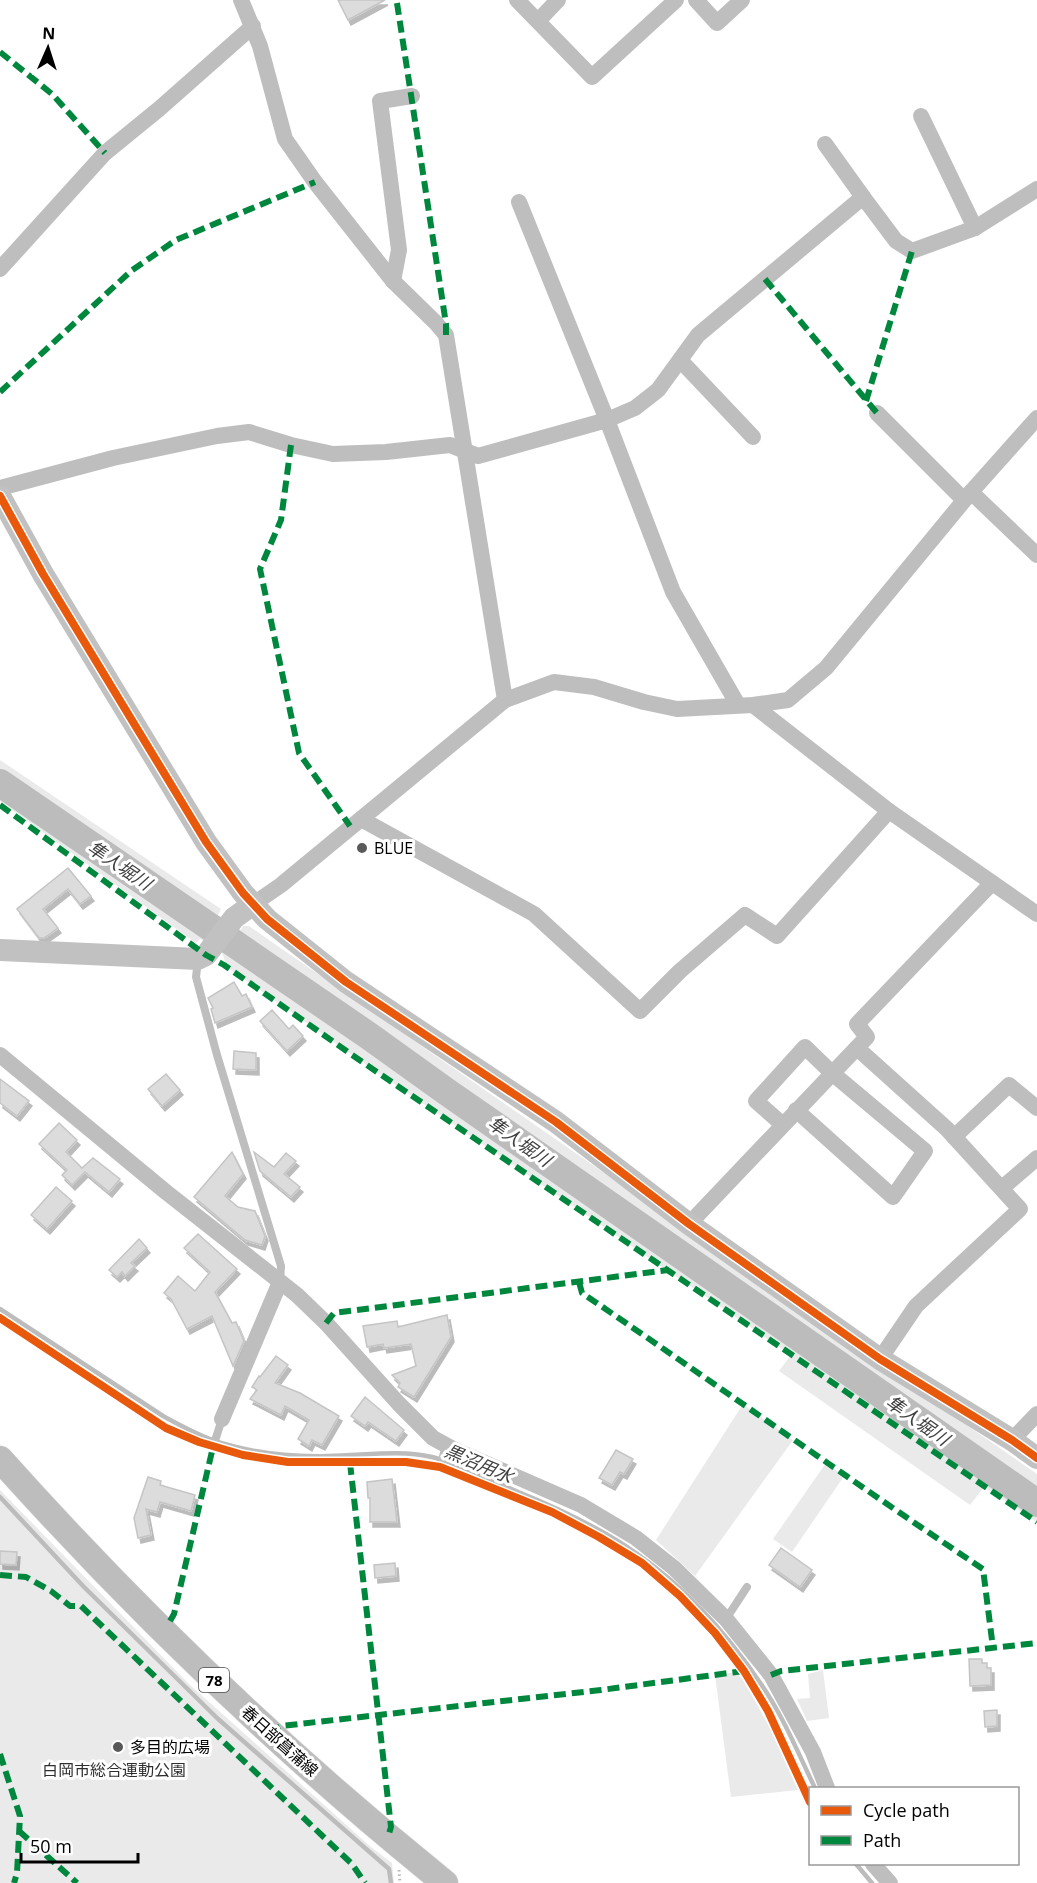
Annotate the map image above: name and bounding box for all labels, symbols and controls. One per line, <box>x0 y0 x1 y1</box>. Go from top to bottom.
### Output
north arrow <box>18 18 78 78</box>
text: N <box>42 22 56 44</box>
water label: 隼人堀川 <box>83 835 158 896</box>
place label: BLUE <box>374 837 413 859</box>
marker: BLUE <box>355 841 369 855</box>
water label: 隼人堀川 <box>484 1111 558 1173</box>
water label: 隼人堀川 <box>882 1390 956 1452</box>
water label: 黒沼用水 <box>441 1438 519 1489</box>
road number: 78 <box>199 1668 229 1692</box>
street label: 春日部菖蒲線 <box>237 1701 323 1781</box>
place label: 多目的広場 <box>130 1736 210 1758</box>
marker: 多目的広場 <box>111 1740 125 1754</box>
park label: 白岡市総合運動公園 <box>42 1759 186 1781</box>
legend <box>809 1787 1019 1865</box>
text: Cycle path <box>863 1798 950 1822</box>
scale bar <box>21 1826 138 1864</box>
text: Path <box>863 1828 901 1852</box>
text: 50 m <box>30 1834 72 1858</box>

